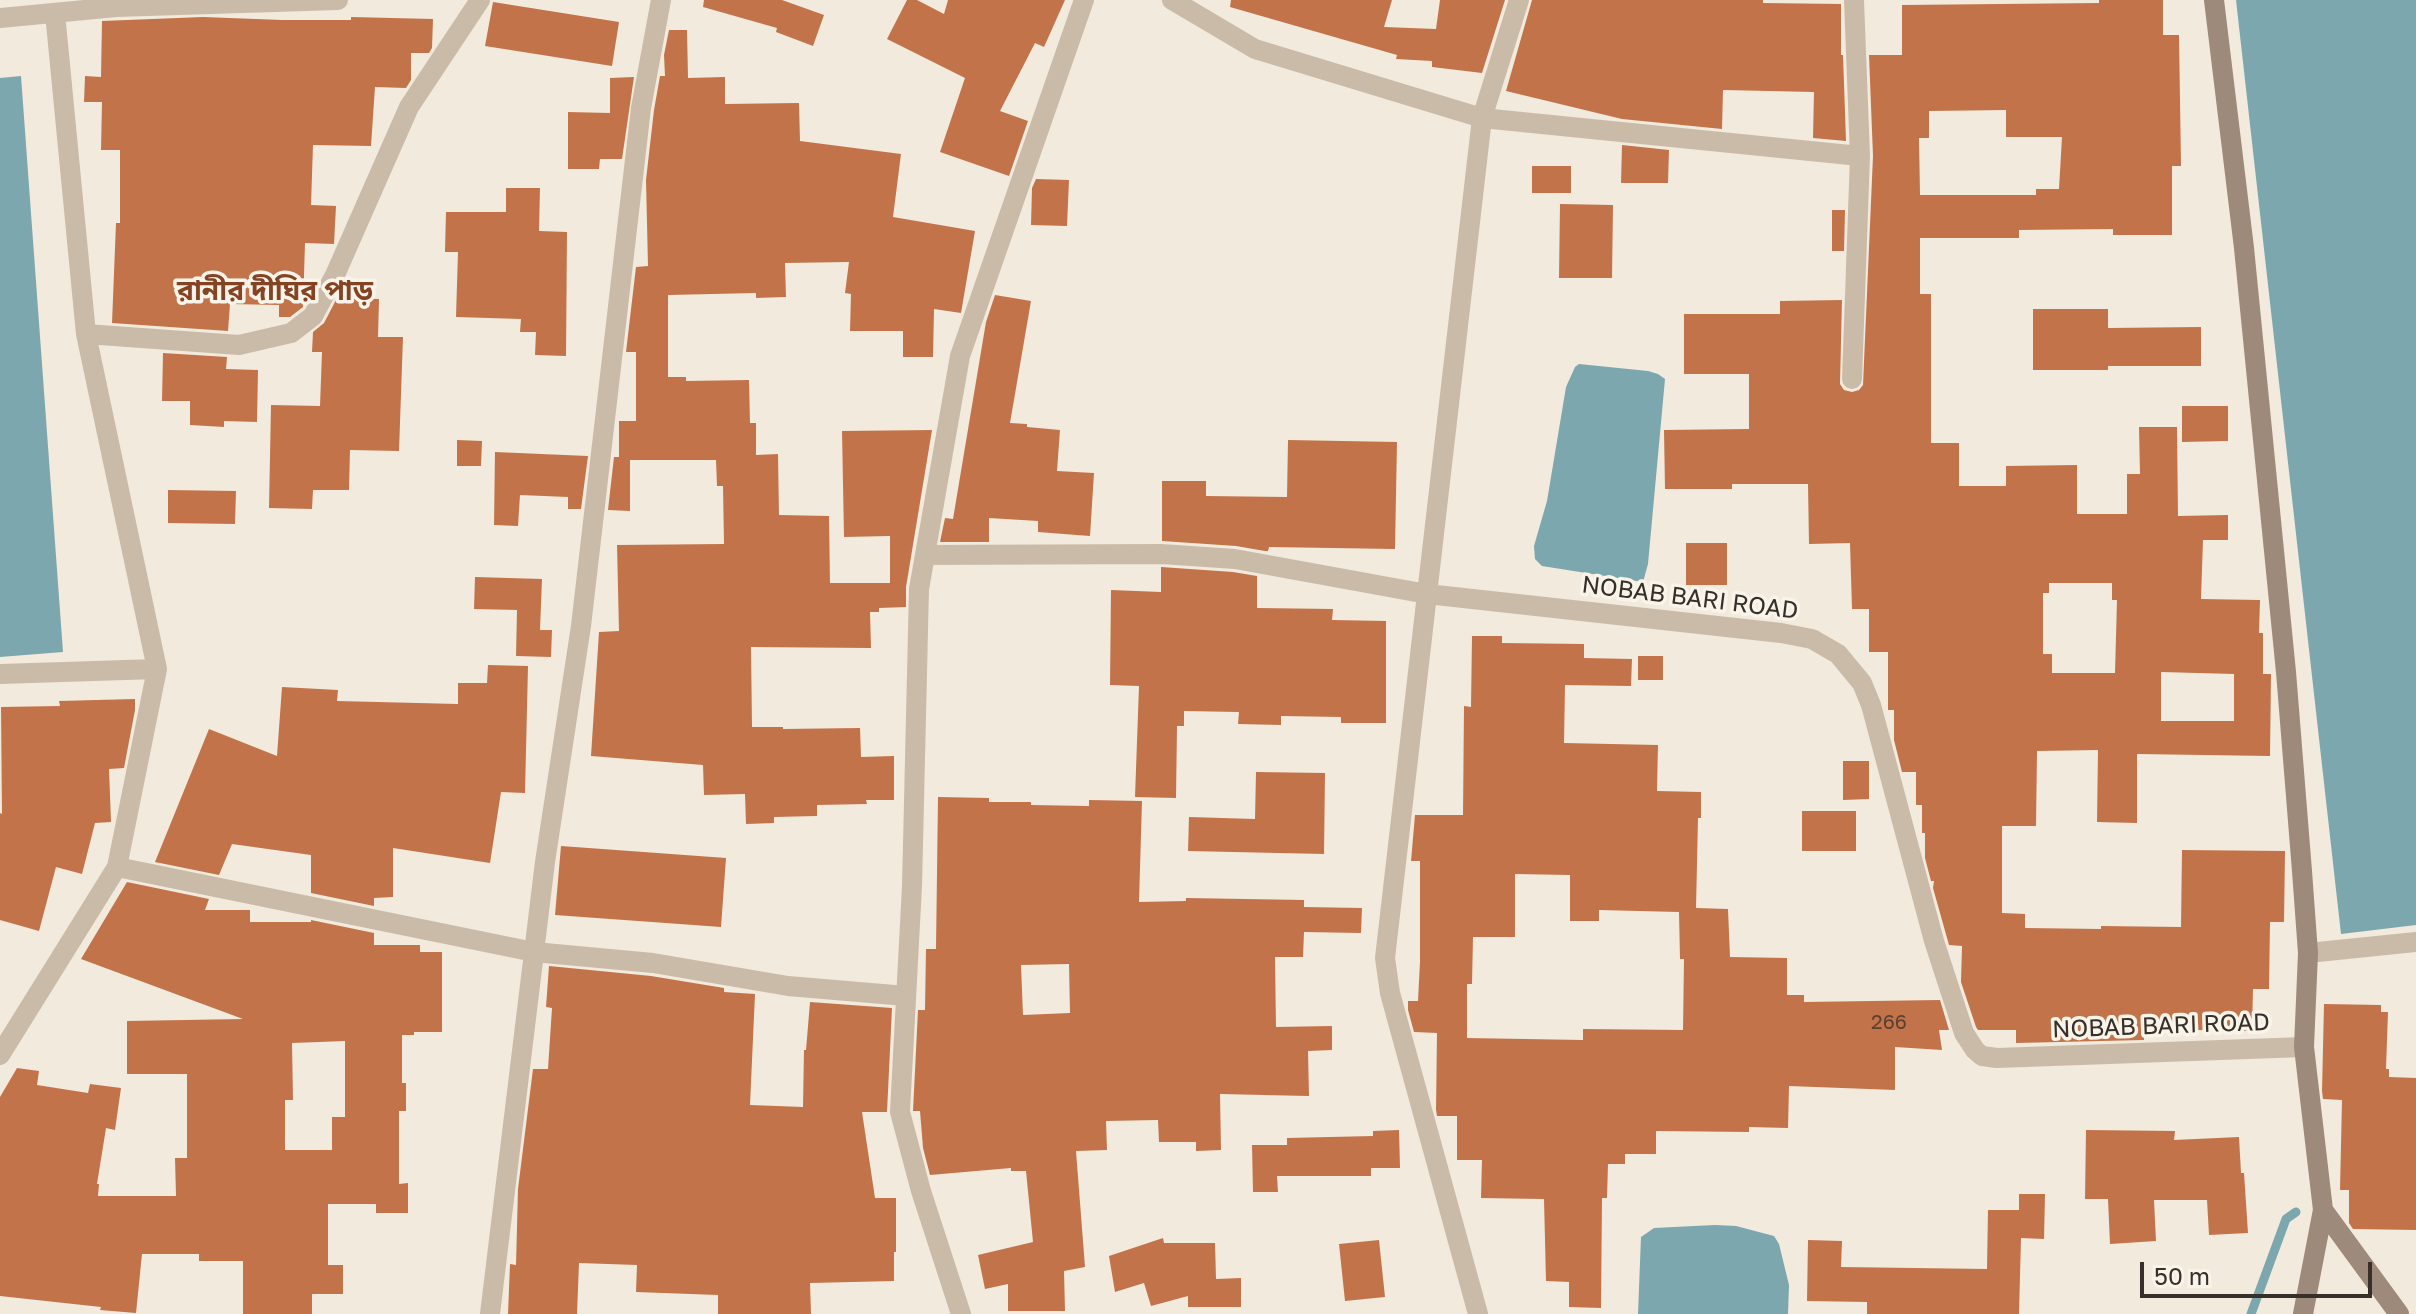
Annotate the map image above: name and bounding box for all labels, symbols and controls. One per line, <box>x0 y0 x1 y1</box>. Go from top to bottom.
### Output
district label: রানীর দীঘির পাড় <box>177 274 373 308</box>
street label: NOBAB BARI ROAD <box>1580 570 1800 626</box>
street label: NOBAB BARI ROAD <box>2052 1008 2270 1044</box>
house number: 266 <box>1871 1011 1907 1035</box>
scale bar <box>2144 1246 2376 1296</box>
text: 50 m <box>2154 1261 2210 1290</box>

